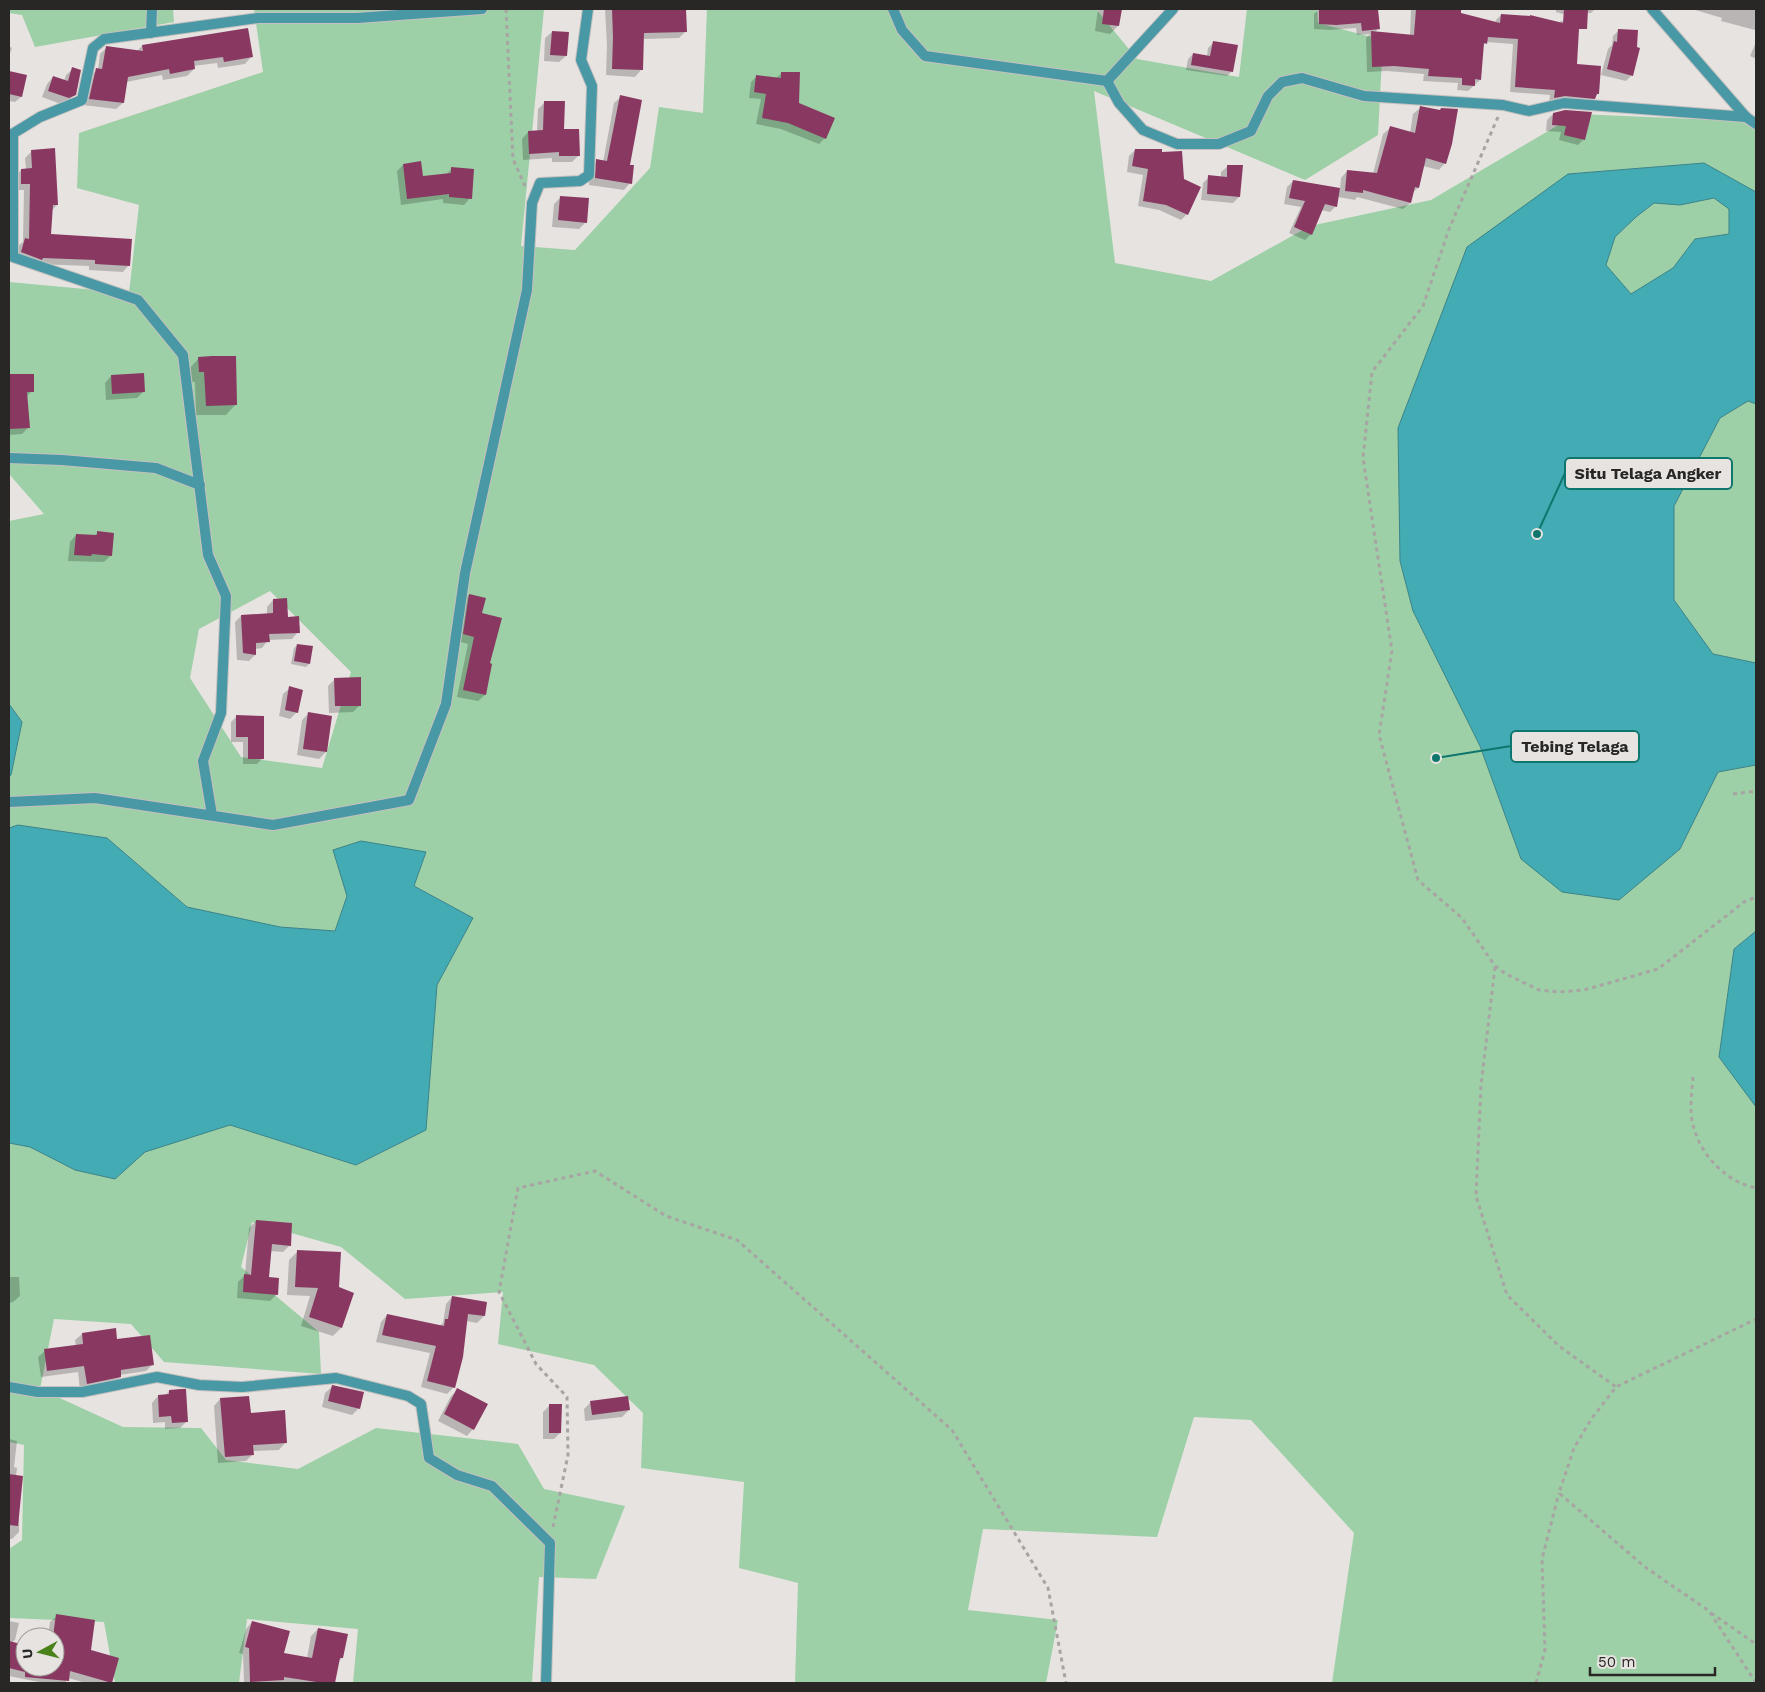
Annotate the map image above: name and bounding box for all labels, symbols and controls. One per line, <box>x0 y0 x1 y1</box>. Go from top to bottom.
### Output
callout: Situ Telaga Angker <box>1565 458 1732 489</box>
text: Situ Telaga Angker <box>1575 464 1722 483</box>
callout: Tebing Telaga <box>1511 731 1639 762</box>
text: Tebing Telaga <box>1521 737 1629 756</box>
north arrow <box>15 1627 65 1677</box>
scale bar <box>1590 1644 1715 1676</box>
text: U <box>19 1648 36 1659</box>
text: 50 m <box>1598 1653 1635 1671</box>

